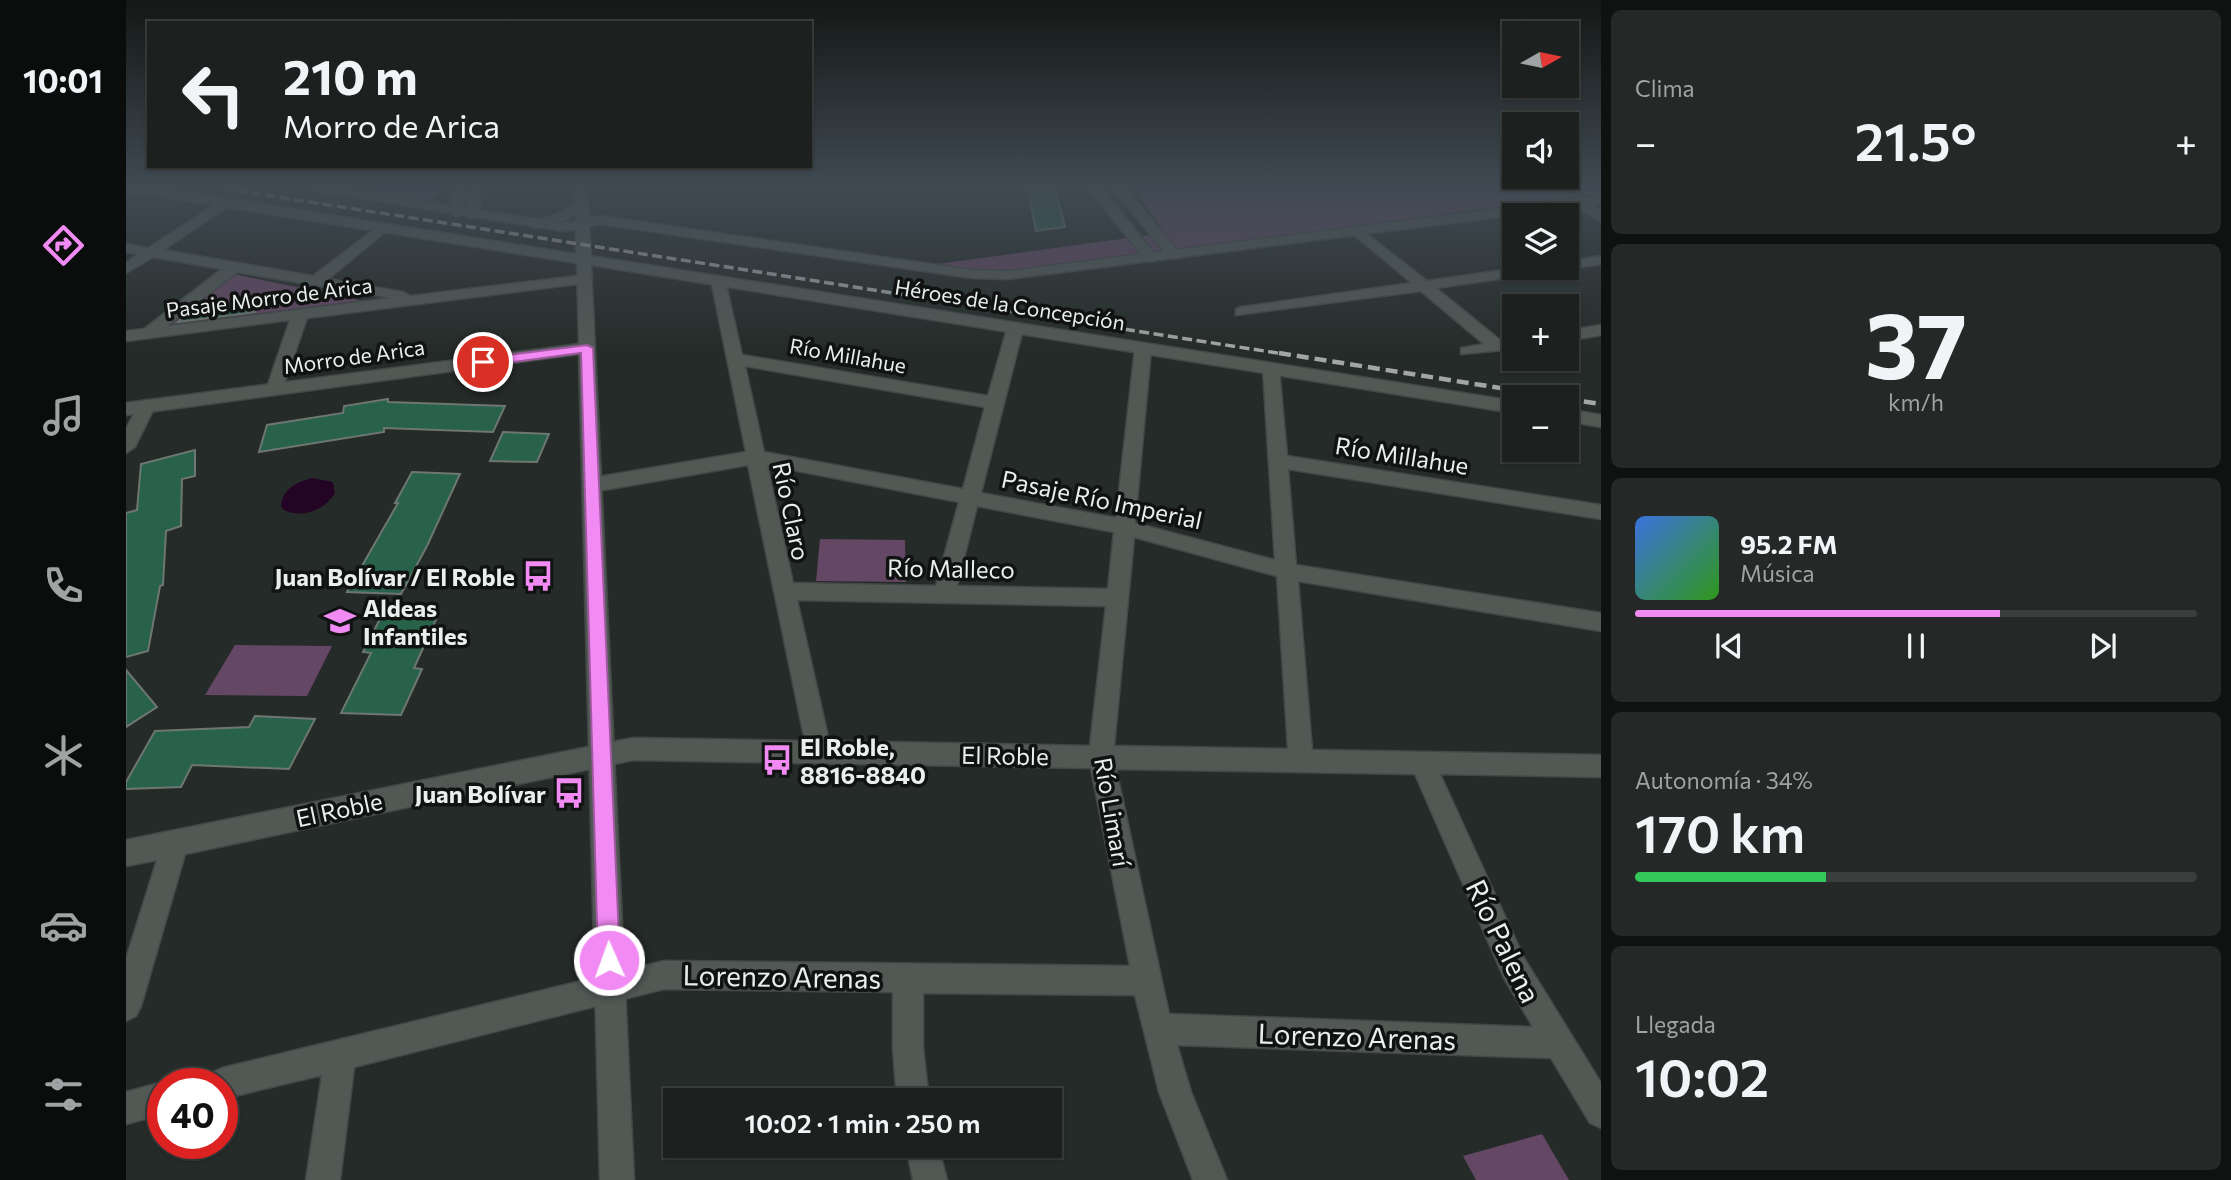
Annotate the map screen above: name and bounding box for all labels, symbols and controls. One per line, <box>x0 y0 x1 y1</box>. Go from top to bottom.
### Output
north arrow <box>1502 21 1578 98</box>
map controls <box>1502 21 1579 462</box>
text: 210 m <box>283 45 418 105</box>
icon: left <box>168 49 259 140</box>
text: 10:01 <box>23 60 103 100</box>
text: Clima <box>1635 74 1695 102</box>
text: Morro de Arica <box>283 105 500 145</box>
text: 21.5° <box>1855 108 1976 172</box>
button: sound <box>1502 112 1579 189</box>
text: − <box>1635 118 1657 165</box>
text: + <box>2175 118 2197 165</box>
button: layers <box>1502 203 1579 280</box>
icon: directions <box>39 221 88 270</box>
street label: Pasaje Morro de Arica <box>164 272 374 322</box>
street label: Héroes de la Concepción <box>893 273 1127 335</box>
text: 37 <box>1865 286 1967 398</box>
button: + <box>1502 294 1579 371</box>
pin <box>453 332 513 392</box>
street label: Río Millahue <box>788 332 908 378</box>
street label: Morro de Arica <box>282 334 426 378</box>
icon: arrive <box>464 343 502 381</box>
button: − <box>1502 385 1579 462</box>
text: km/h <box>1888 388 1944 416</box>
icon: music <box>39 391 88 440</box>
street label: Río Millahue <box>1333 430 1471 480</box>
street label: Río Claro <box>767 459 817 563</box>
street label: Pasaje Río Imperial <box>999 464 1205 534</box>
text: 95.2 FM <box>1740 528 1838 559</box>
street label: Río Malleco <box>887 552 1015 584</box>
bus stop icon: Juan Bolívar / El Roble <box>521 559 555 593</box>
text: Música <box>1740 559 1815 587</box>
icon: phone <box>39 561 88 610</box>
place label: Juan Bolívar / El Roble <box>275 562 515 591</box>
place label: Aldeas Infantiles <box>363 593 468 650</box>
school or university icon: Aldeas Infantiles <box>323 604 357 638</box>
icon: previous <box>1710 627 1748 665</box>
icon: pause <box>1897 627 1935 665</box>
icon: next <box>2084 627 2122 665</box>
icon: climate <box>39 731 88 780</box>
place label: El Roble, 8816-8840 <box>800 732 926 789</box>
street label: El Roble <box>961 740 1049 770</box>
bus stop icon: El Roble, 8816-8840 <box>760 743 794 777</box>
street label: Río Limarí <box>1089 755 1137 870</box>
text: Autonomía · 34% <box>1635 766 1813 794</box>
bus stop icon: Juan Bolívar <box>552 776 586 810</box>
place label: Juan Bolívar <box>415 779 546 808</box>
street label: El Roble <box>293 786 385 832</box>
text: 170 km <box>1635 800 1805 864</box>
street label: Río Palena <box>1460 874 1548 1008</box>
icon: car <box>39 901 88 950</box>
position arrow <box>572 923 646 997</box>
street label: Lorenzo Arenas <box>682 957 882 995</box>
text: Llegada <box>1635 1010 1716 1038</box>
street label: Lorenzo Arenas <box>1257 1016 1457 1056</box>
text: 10:02 <box>1635 1044 1769 1108</box>
speed limit sign: 40 <box>147 1068 238 1159</box>
icon: filters <box>39 1070 88 1119</box>
text: 10:02 · 1 min · 250 m <box>744 1107 981 1138</box>

